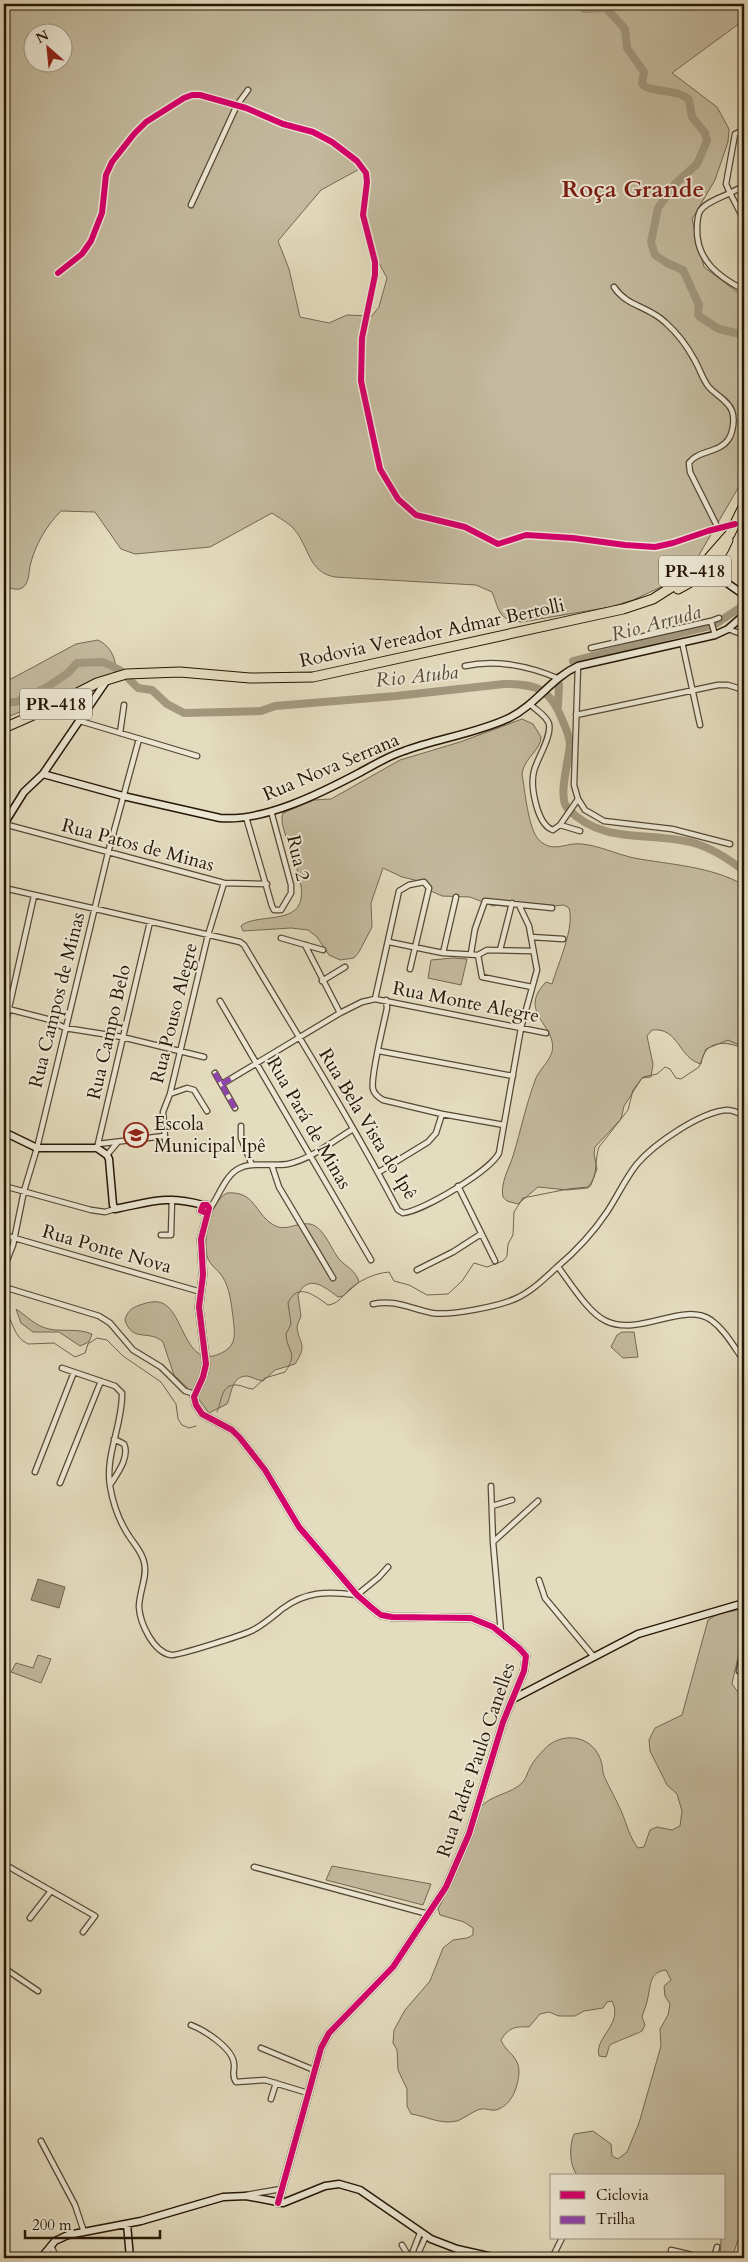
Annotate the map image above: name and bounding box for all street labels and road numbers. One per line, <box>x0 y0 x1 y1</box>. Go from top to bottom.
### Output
road number: PR-418 <box>659 556 731 586</box>
street label: Rodovia Vereador Admar Bertolli <box>297 592 567 674</box>
road number: PR-418 <box>20 689 92 720</box>
street label: Rua Nova Serrana <box>259 727 403 807</box>
street label: Rua Patos de Minas <box>59 812 217 878</box>
street label: Rua 2 <box>280 832 316 884</box>
street label: Rua Campos de Minas <box>23 910 91 1090</box>
street label: Rua Pouso Alegre <box>144 940 204 1086</box>
street label: Rua Campo Belo <box>81 962 137 1102</box>
street label: Rua Monte Alegre <box>390 975 542 1029</box>
street label: Rua Bela Vista do Ipê <box>312 1043 424 1205</box>
street label: Rua Pará de Minas <box>260 1052 358 1194</box>
street label: Rua Ponte Nova <box>39 1218 175 1280</box>
street label: Rua Padre Paulo Canelles <box>430 1659 522 1861</box>

